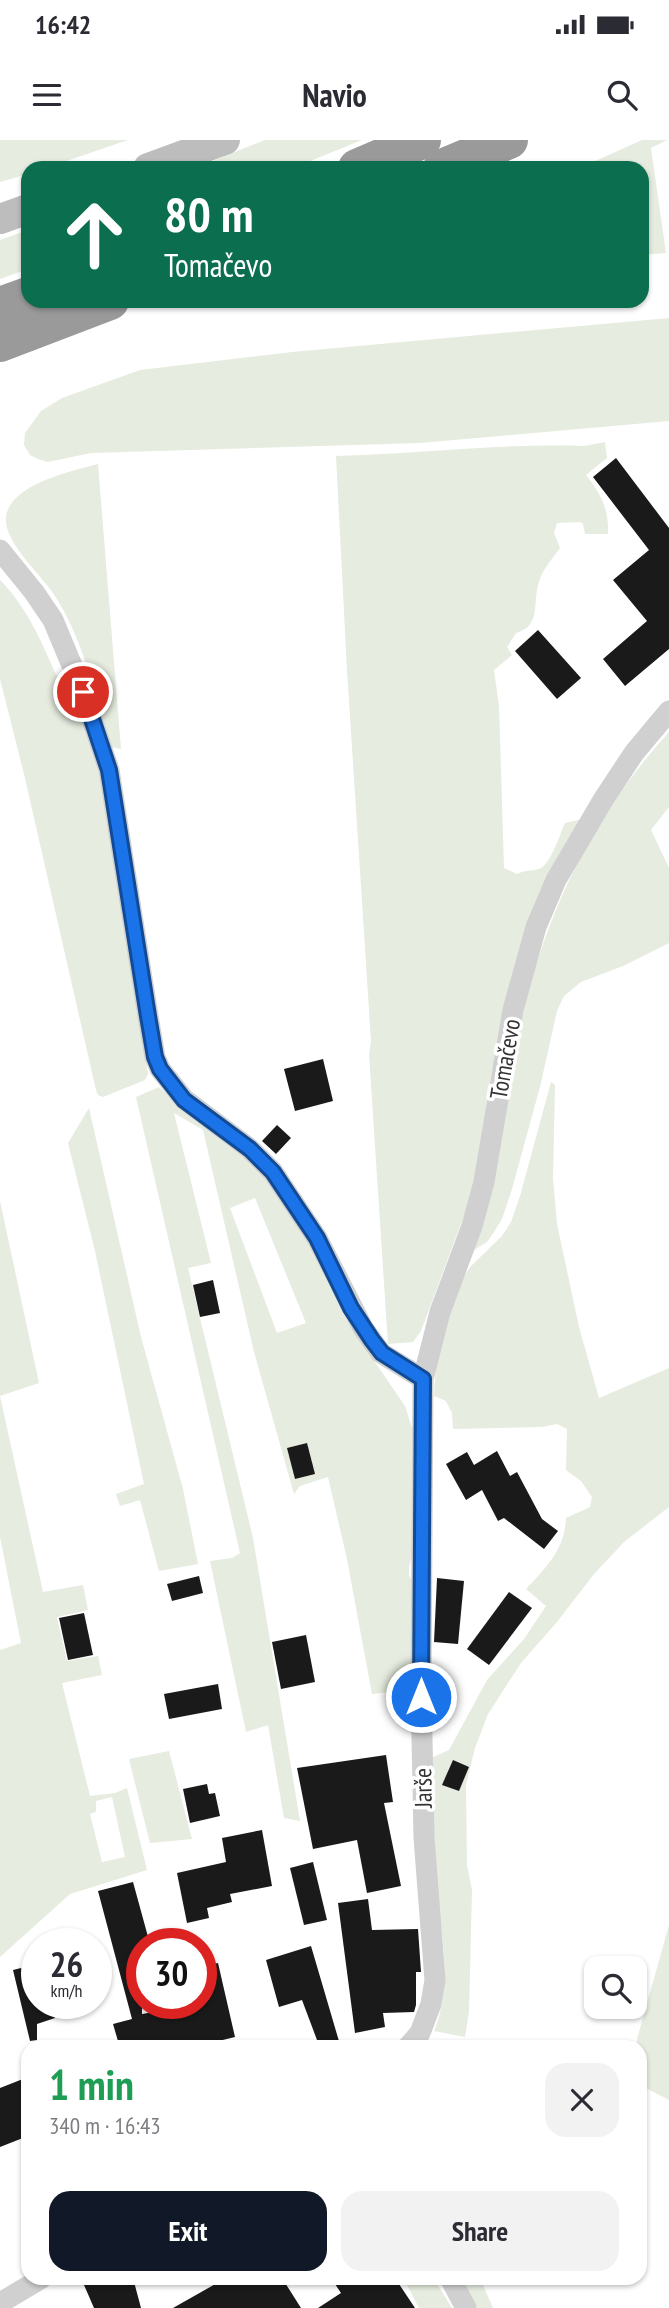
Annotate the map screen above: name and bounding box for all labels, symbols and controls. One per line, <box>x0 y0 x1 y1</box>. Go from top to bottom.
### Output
text: 16:42 <box>35 8 91 41</box>
text: Navio <box>302 74 367 116</box>
icon: menu <box>28 76 66 114</box>
icon: search <box>603 76 641 114</box>
text: 80 m <box>164 182 253 246</box>
icon: ahead <box>49 189 140 280</box>
text: Tomačevo <box>164 244 272 286</box>
pin <box>53 662 113 722</box>
icon: arrive <box>64 673 102 711</box>
street label: Tomačevo <box>483 1016 527 1102</box>
position arrow <box>384 1660 458 1734</box>
street label: Jarše <box>407 1768 439 1809</box>
speed limit sign: 30 <box>126 1928 217 2019</box>
text: 26 <box>50 1941 83 1987</box>
map controls <box>584 1956 647 2019</box>
button: search <box>584 1956 647 2019</box>
text: km/h <box>51 1979 82 2002</box>
text: 1 min <box>49 2057 134 2112</box>
button: close <box>545 2063 619 2137</box>
text: 340 m · 16:43 <box>49 2111 161 2140</box>
button: Exit <box>49 2191 327 2271</box>
button: Share <box>341 2191 619 2271</box>

